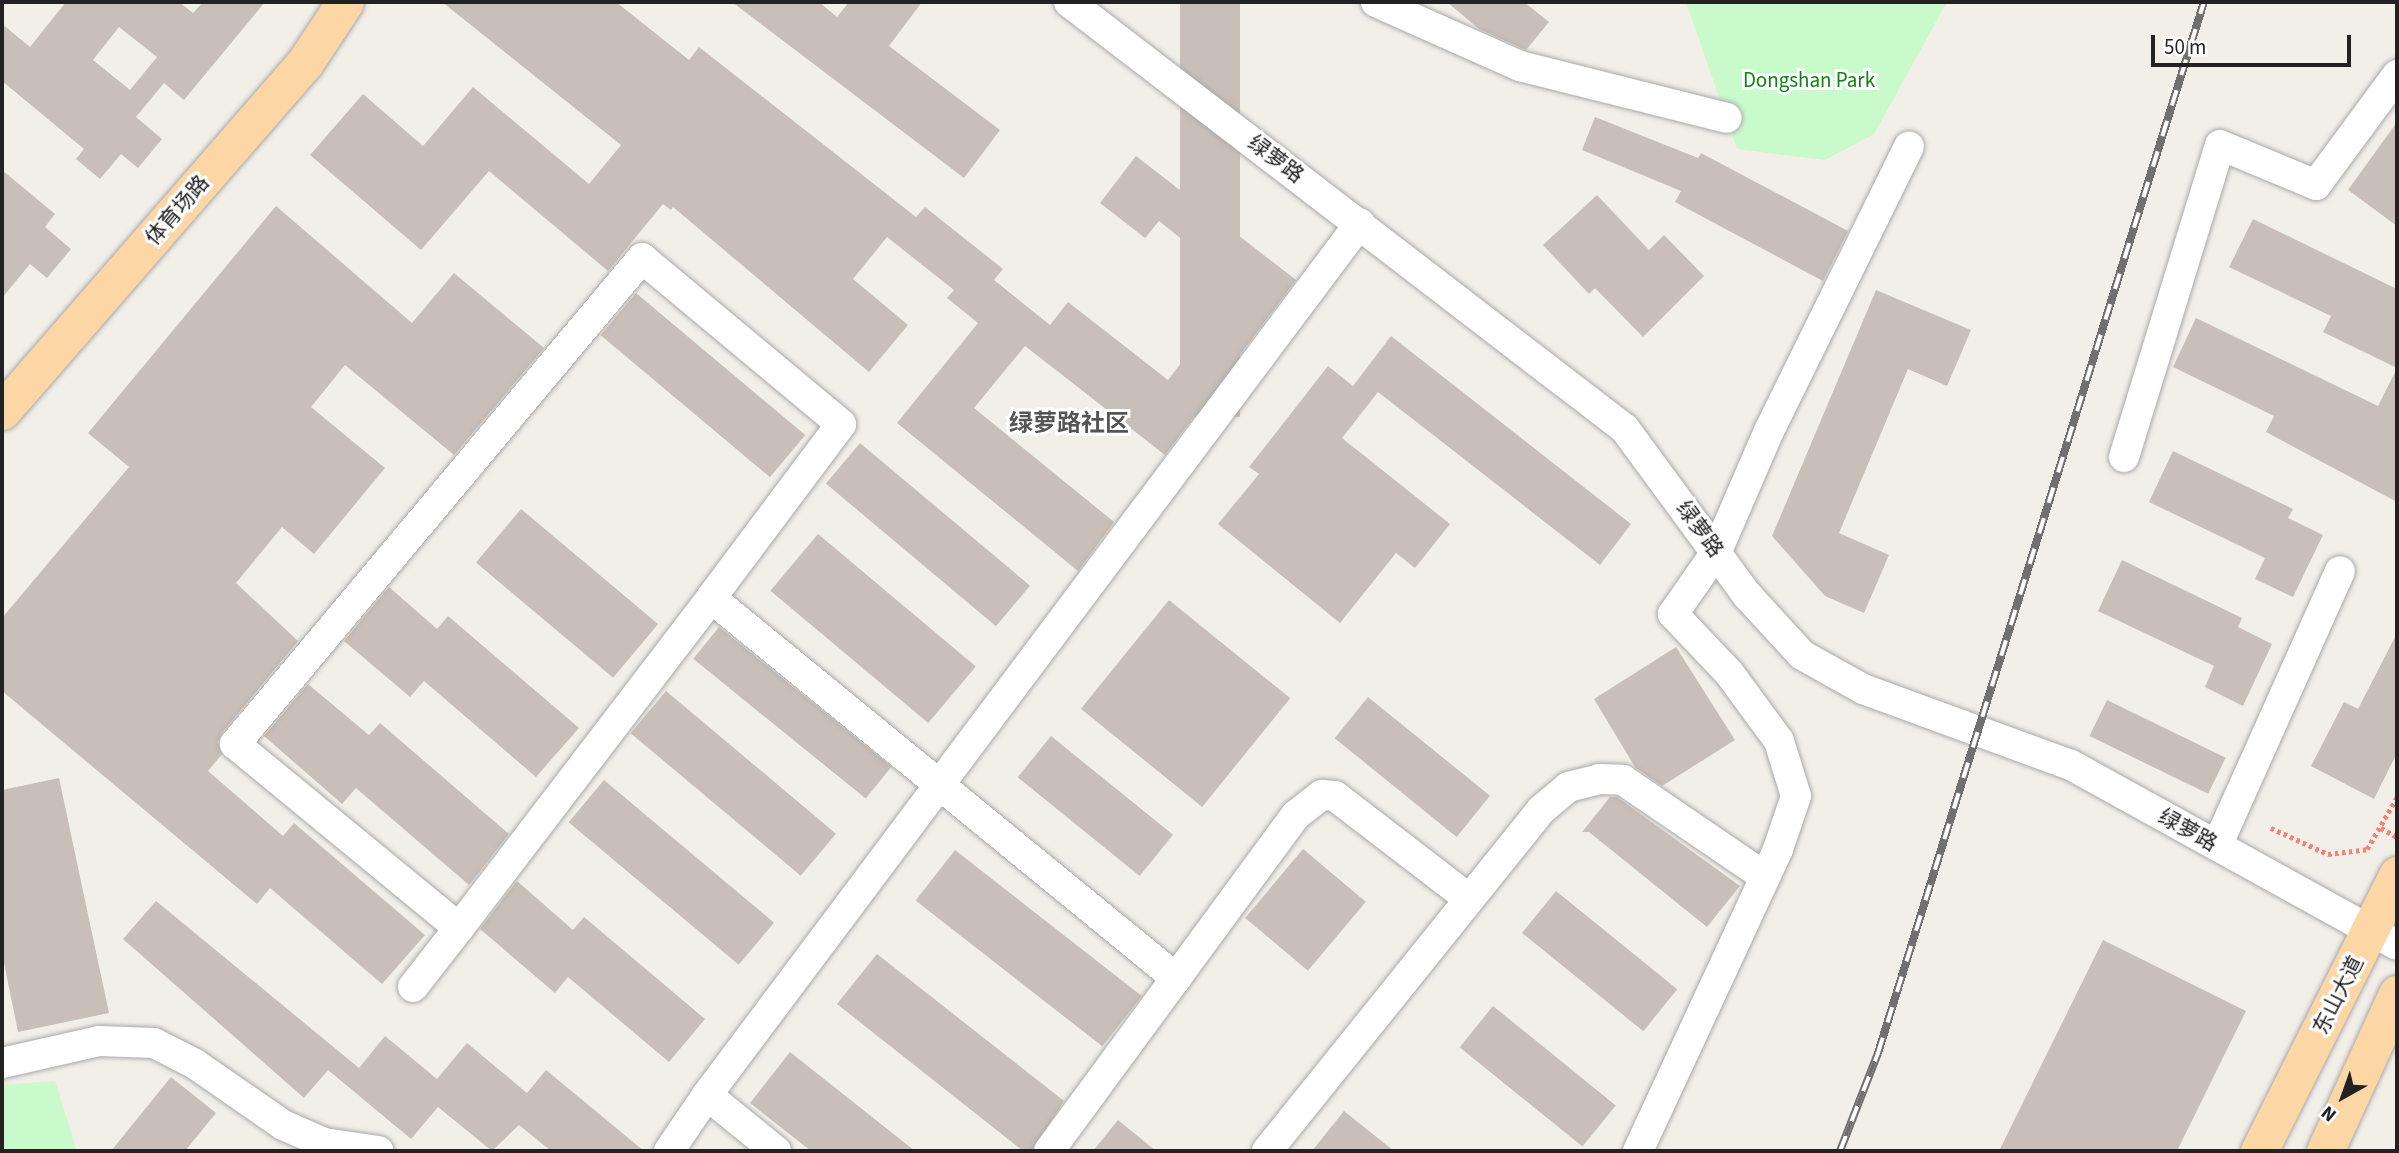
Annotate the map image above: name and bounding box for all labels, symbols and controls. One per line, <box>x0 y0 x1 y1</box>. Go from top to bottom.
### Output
scale bar <box>2154 21 2354 65</box>
text: 50 m <box>2164 32 2206 62</box>
park label: Dongshan Park <box>1743 67 1875 93</box>
street label: 绿萝路 <box>1243 130 1309 188</box>
street label: 体育场路 <box>140 170 214 250</box>
district label: 绿萝路社区 <box>1009 410 1129 438</box>
street label: 绿萝路 <box>1671 496 1729 562</box>
street label: 绿萝路 <box>2154 804 2222 856</box>
street label: 东山大道 <box>2308 952 2368 1038</box>
north arrow <box>2308 1062 2378 1132</box>
text: N <box>2316 1099 2343 1128</box>

